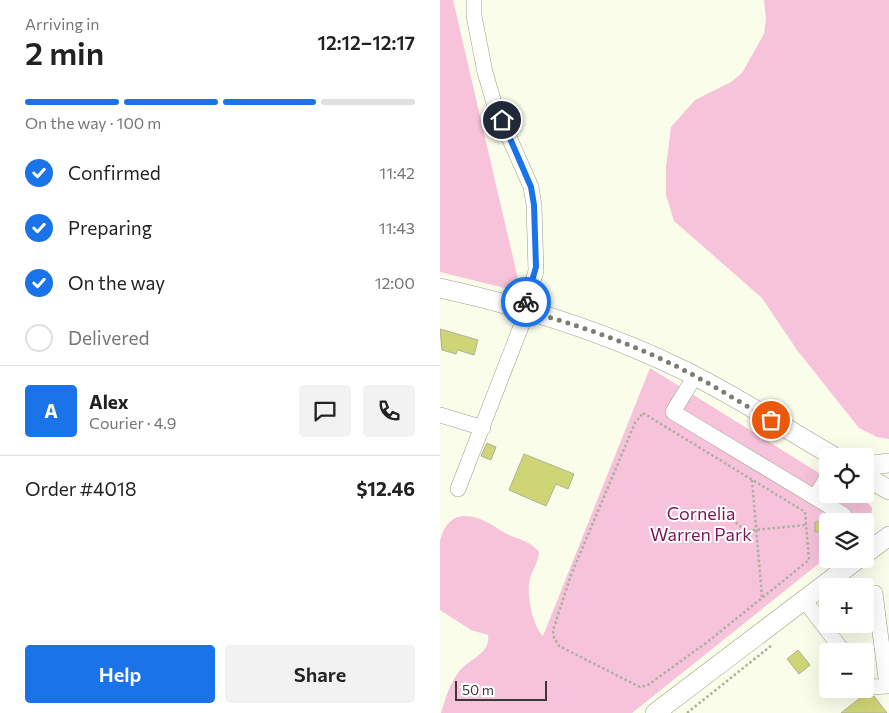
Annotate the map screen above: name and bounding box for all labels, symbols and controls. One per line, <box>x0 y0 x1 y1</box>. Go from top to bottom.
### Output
text: Arriving in <box>25 14 99 33</box>
text: 12:12–12:17 <box>318 31 415 54</box>
text: 2 min <box>25 32 104 72</box>
pin <box>481 99 523 141</box>
icon: home <box>488 106 516 134</box>
text: On the way · 100 m <box>25 113 161 132</box>
icon: check <box>25 159 53 187</box>
text: Confirmed <box>68 161 161 184</box>
text: 11:42 <box>379 163 415 182</box>
icon: check <box>25 214 53 242</box>
text: Preparing <box>68 216 152 239</box>
text: 11:43 <box>379 218 415 237</box>
icon: check <box>25 269 53 297</box>
text: On the way <box>68 271 165 294</box>
text: 12:00 <box>375 273 415 292</box>
courier <box>501 277 551 327</box>
icon: bike <box>512 288 540 316</box>
text: Delivered <box>68 326 149 349</box>
button: chat <box>299 385 351 437</box>
button: phone <box>363 385 415 437</box>
text: Alex <box>89 390 129 413</box>
text: A <box>44 399 58 422</box>
pin <box>750 399 792 441</box>
icon: bag <box>757 406 785 434</box>
text: Courier · 4.9 <box>89 413 176 432</box>
map controls <box>819 448 874 698</box>
button: locate <box>819 448 874 503</box>
text: Order #4018 <box>25 477 136 500</box>
text: $12.46 <box>356 477 415 500</box>
park label: Cornelia Warren Park <box>650 502 752 545</box>
button: layers <box>819 513 874 568</box>
button: + <box>819 578 874 633</box>
button: − <box>819 643 874 698</box>
button: Help <box>25 645 215 703</box>
button: Share <box>225 645 415 703</box>
scale bar <box>455 678 548 701</box>
text: 50 m <box>462 681 494 698</box>

